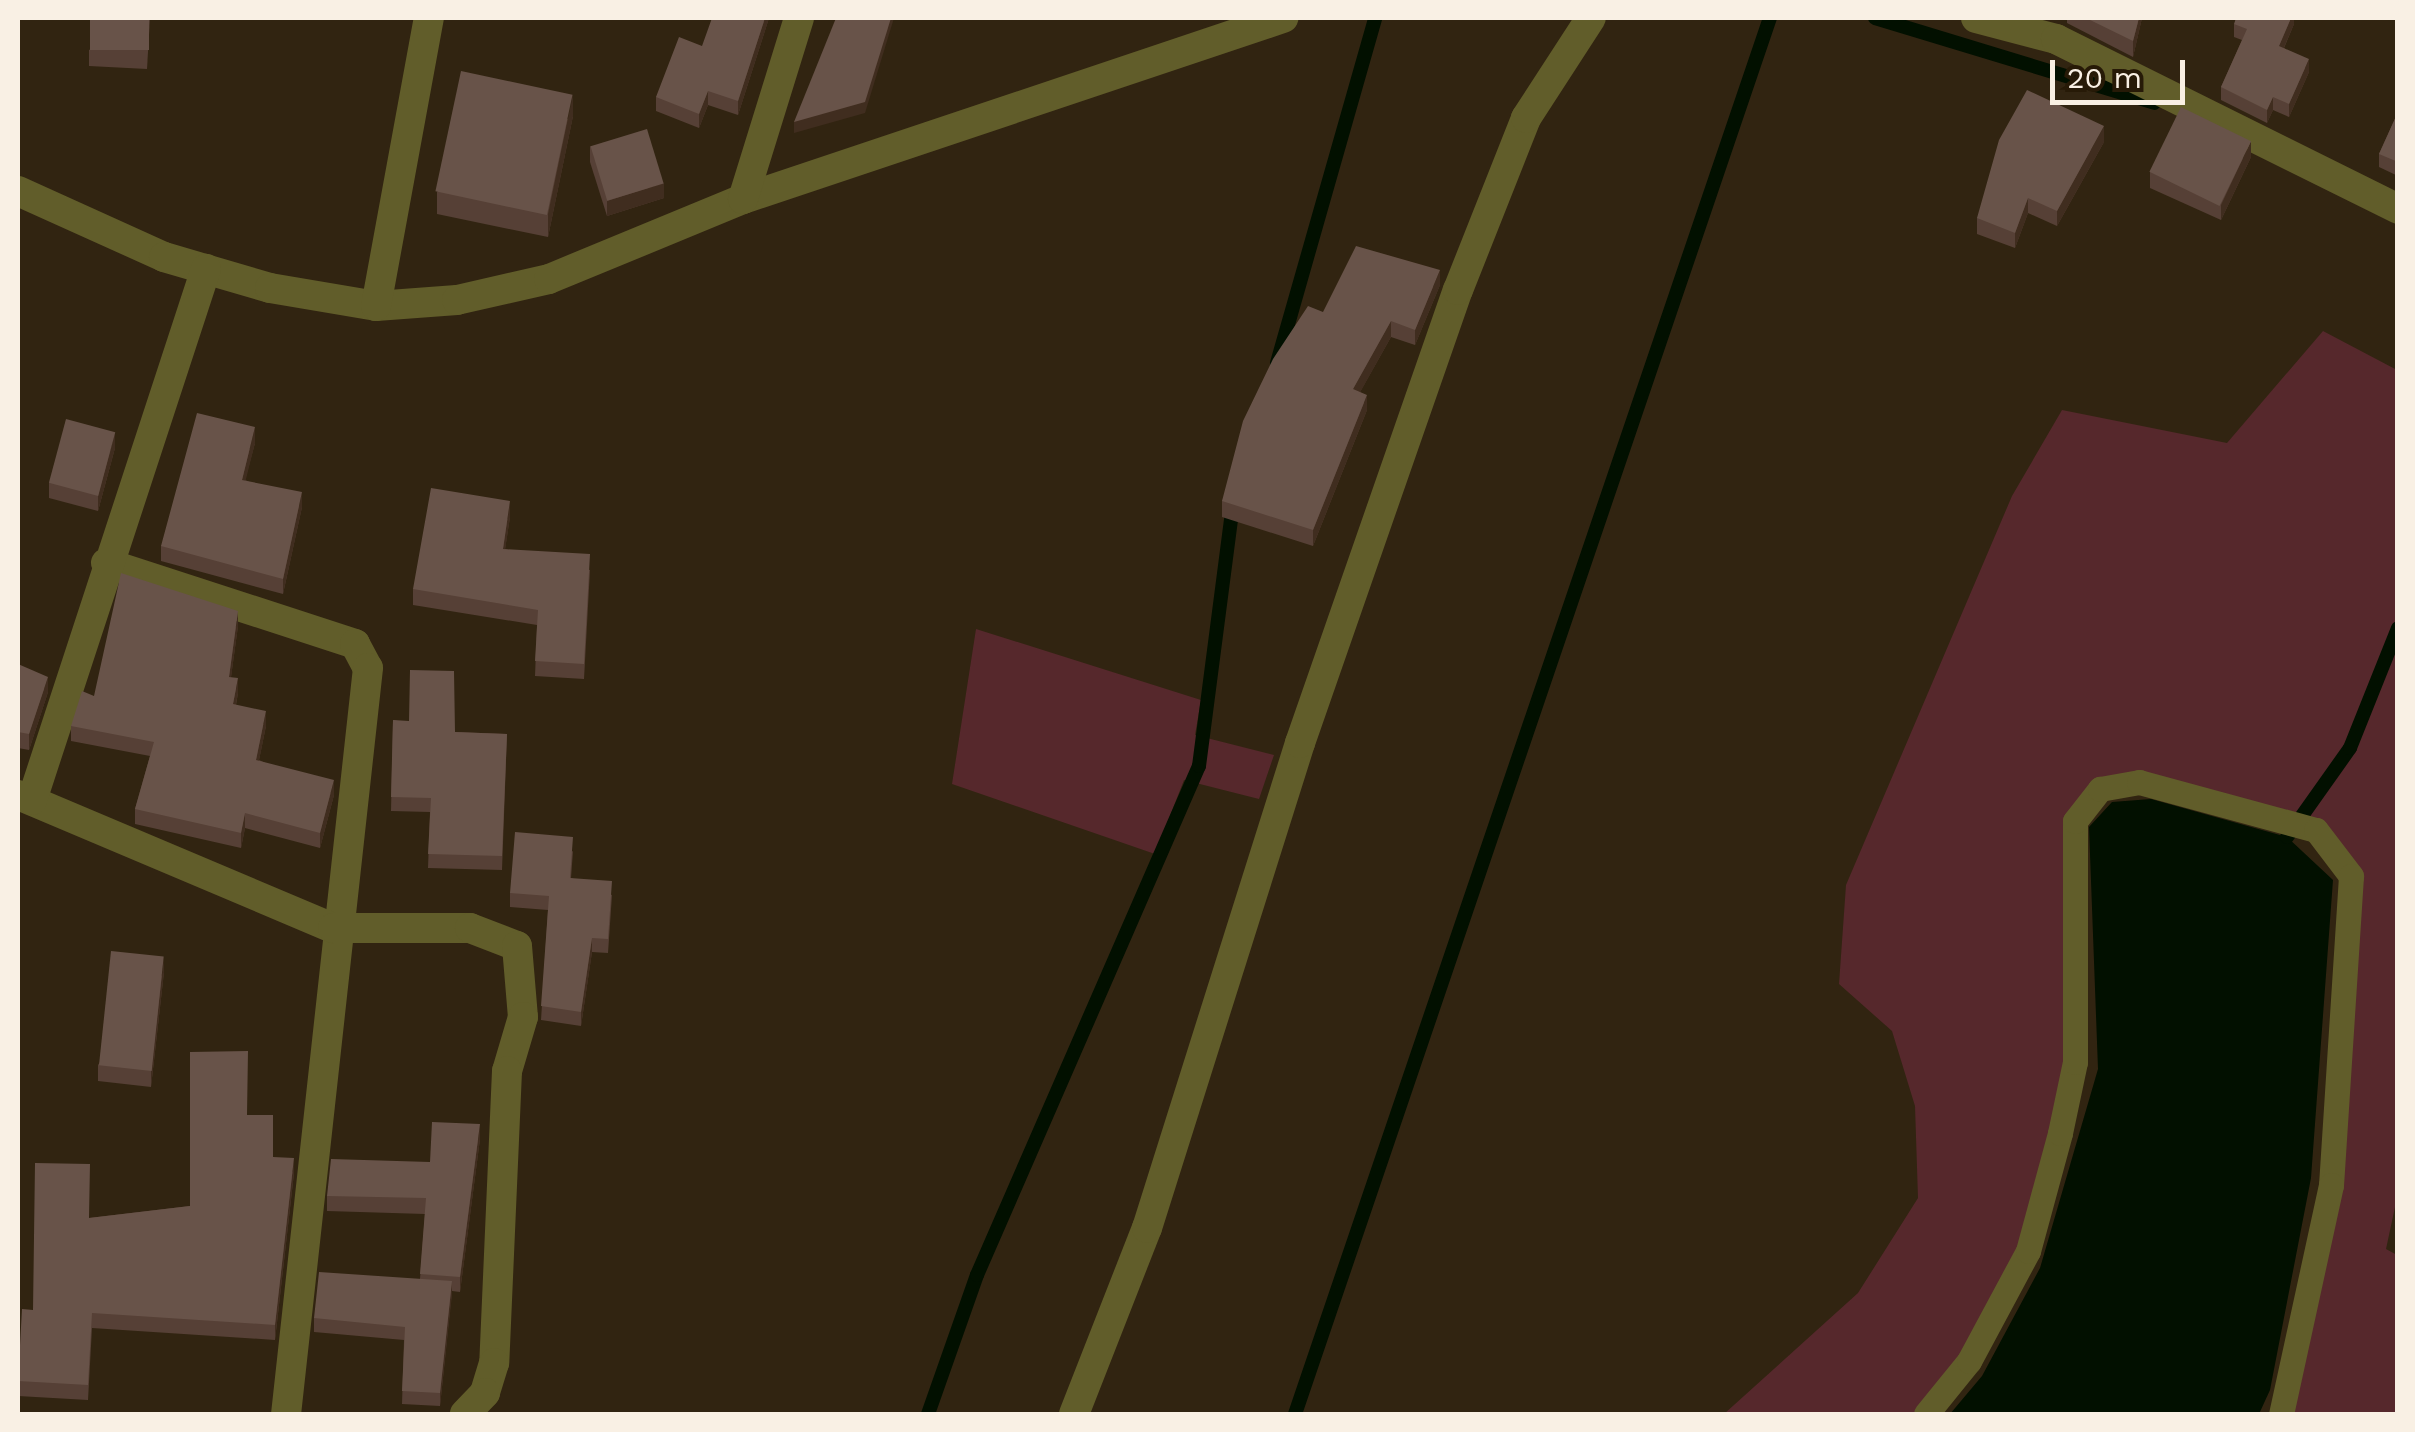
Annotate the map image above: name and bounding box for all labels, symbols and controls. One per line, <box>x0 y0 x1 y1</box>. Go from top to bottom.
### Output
scale bar <box>2055 40 2190 102</box>
text: 20 m <box>2067 60 2142 95</box>

